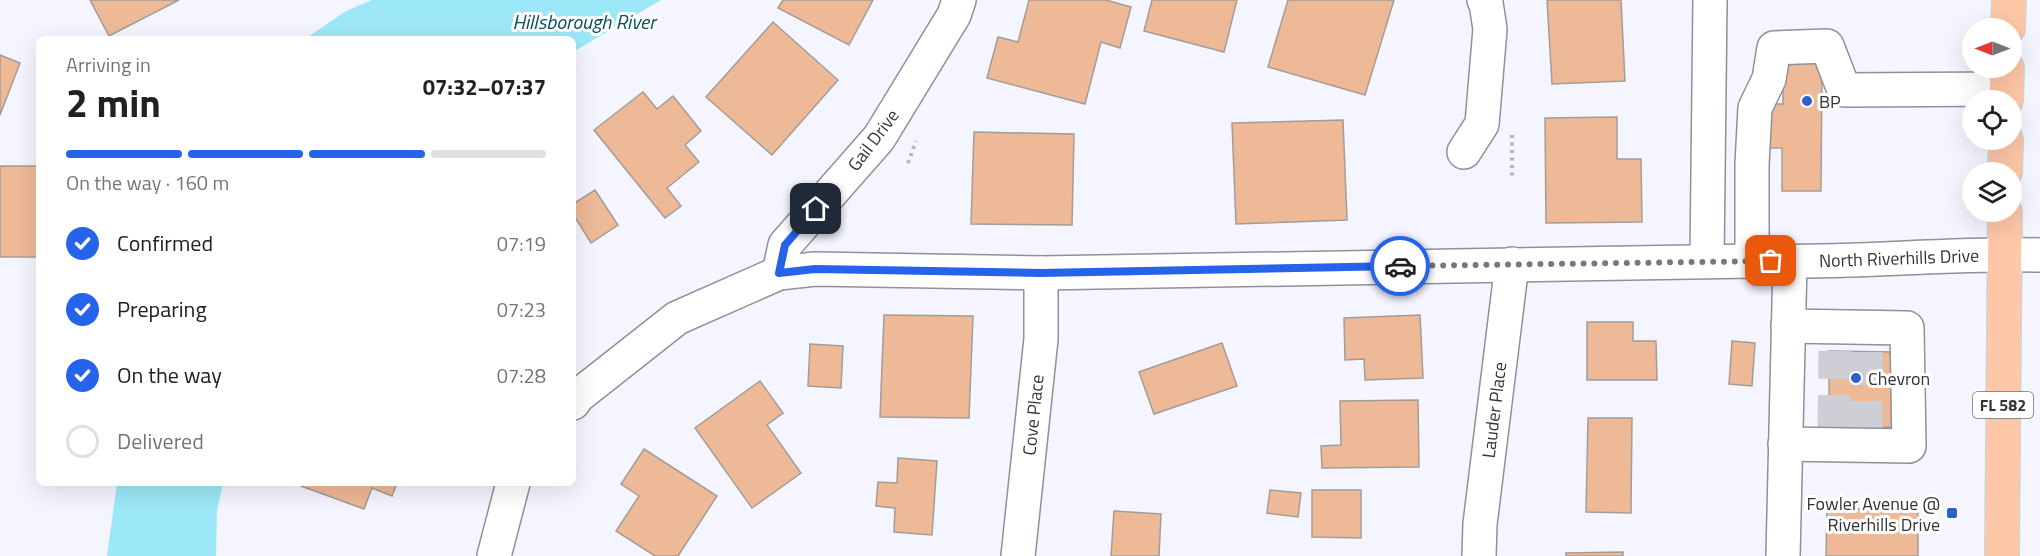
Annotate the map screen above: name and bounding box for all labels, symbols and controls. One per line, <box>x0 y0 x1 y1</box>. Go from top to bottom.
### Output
water label: Hillsborough River <box>512 6 658 37</box>
north arrow <box>1962 18 2022 78</box>
map controls <box>1962 18 2022 222</box>
text: Arriving in <box>66 49 151 80</box>
text: 07:32–07:37 <box>423 70 546 104</box>
text: 2 min <box>66 73 161 132</box>
place label: BP <box>1819 88 1841 115</box>
button: locate <box>1962 90 2022 150</box>
marker: BP <box>1800 94 1814 108</box>
street label: Gail Drive <box>841 103 905 177</box>
button: layers <box>1962 162 2022 222</box>
text: On the way · 160 m <box>66 167 229 198</box>
pin <box>790 183 841 234</box>
icon: home <box>799 192 832 225</box>
text: Confirmed <box>117 226 213 260</box>
icon: check <box>66 227 99 260</box>
text: 07:19 <box>497 228 546 259</box>
pin <box>1745 235 1796 286</box>
courier <box>1370 236 1430 296</box>
street label: North Riverhills Drive <box>1818 242 1980 274</box>
icon: bag <box>1754 244 1787 277</box>
icon: car <box>1384 250 1417 283</box>
text: Preparing <box>117 292 207 326</box>
icon: check <box>66 293 99 326</box>
text: 07:23 <box>497 294 546 325</box>
text: On the way <box>117 358 222 392</box>
icon: check <box>66 359 99 392</box>
text: 07:28 <box>497 360 546 391</box>
street label: Lauder Place <box>1475 360 1513 460</box>
place label: Chevron <box>1868 365 1930 392</box>
marker: Chevron <box>1849 371 1863 385</box>
street label: Cove Place <box>1015 373 1051 457</box>
road number: FL 582 <box>1973 392 2033 418</box>
text: Delivered <box>117 424 204 458</box>
place label: Fowler Avenue @ Riverhills Drive <box>1806 490 1940 538</box>
marker: Fowler Avenue @ Riverhills Drive <box>1945 506 1959 520</box>

